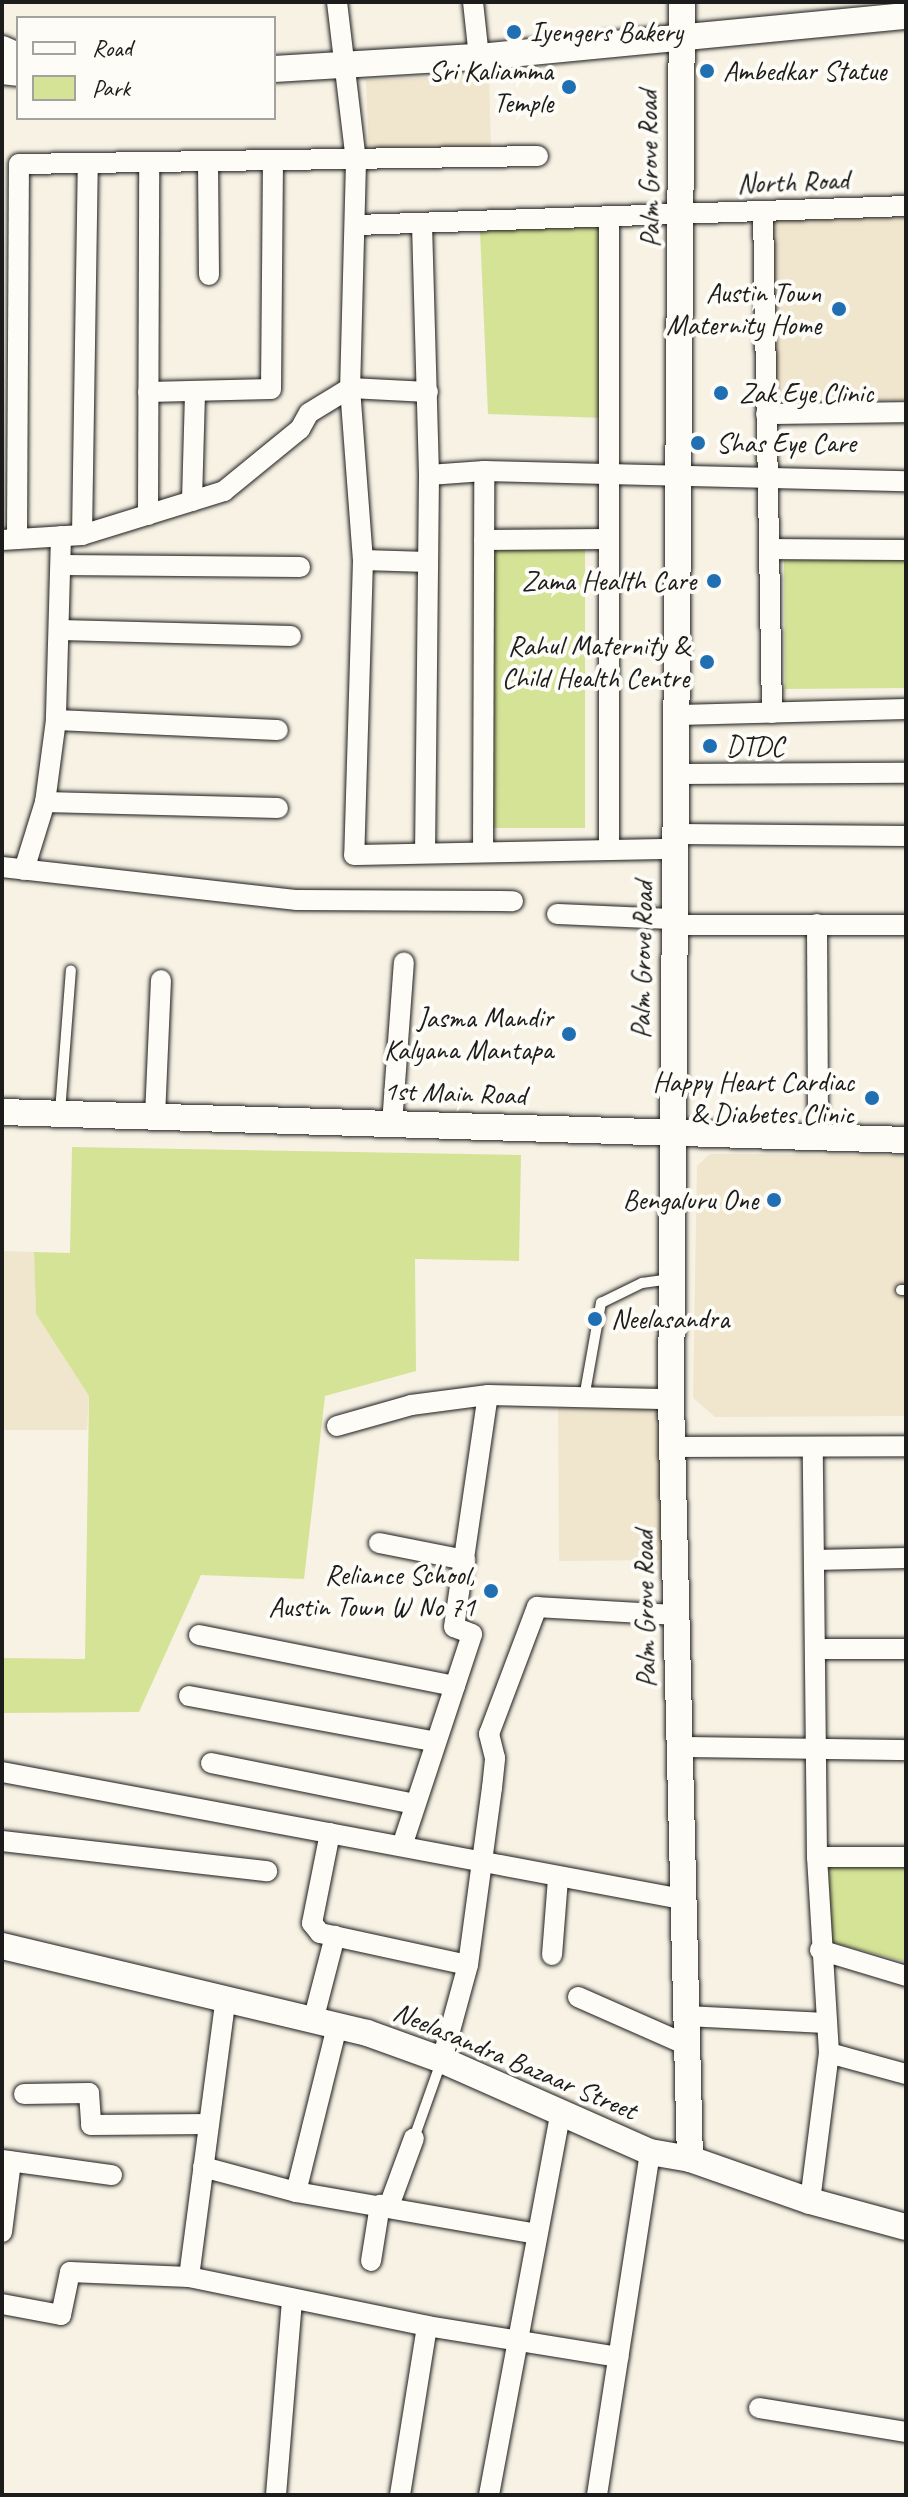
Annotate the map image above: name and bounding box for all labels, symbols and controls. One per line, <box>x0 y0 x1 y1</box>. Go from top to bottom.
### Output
place label: Iyengers Bakery <box>530 15 684 49</box>
legend <box>16 16 276 120</box>
marker: Iyengers Bakery <box>505 23 523 41</box>
text: Road <box>92 33 132 63</box>
place label: Sri Kaliamma Temple <box>426 54 553 120</box>
place label: Ambedkar Statue <box>723 54 888 88</box>
marker: Ambedkar Statue <box>698 62 716 80</box>
text: Park <box>92 73 130 103</box>
marker: Sri Kaliamma Temple <box>560 78 578 96</box>
street label: Palm Grove Road <box>631 90 667 248</box>
street label: North Road <box>736 163 850 201</box>
place label: Austin Town Maternity Home <box>666 276 821 342</box>
marker: Austin Town Maternity Home <box>828 298 850 320</box>
place label: Zak Eye Clinic <box>739 376 874 410</box>
marker: Zak Eye Clinic <box>710 382 732 404</box>
place label: Shas Eye Care <box>716 426 857 460</box>
marker: Shas Eye Care <box>687 432 709 454</box>
place label: Zama Health Care <box>522 564 696 598</box>
marker: Zama Health Care <box>703 570 725 592</box>
place label: Rahul Maternity & Child Health Centre <box>502 629 689 695</box>
marker: Rahul Maternity & Child Health Centre <box>696 651 718 673</box>
place label: DTDC <box>726 729 784 763</box>
marker: DTDC <box>701 737 719 755</box>
street label: Palm Grove Road <box>624 881 660 1039</box>
place label: Jasma Mandir Kalyana Mantapa <box>384 1001 553 1067</box>
marker: Jasma Mandir Kalyana Mantapa <box>560 1025 578 1043</box>
place label: Happy Heart Cardiac & Diabetes Clinic <box>653 1065 854 1131</box>
street label: 1st Main Road <box>383 1074 527 1112</box>
marker: Happy Heart Cardiac & Diabetes Clinic <box>861 1087 883 1109</box>
place label: Bengaluru One <box>623 1183 758 1217</box>
marker: Bengaluru One <box>765 1191 783 1209</box>
place label: Neelasandra <box>611 1302 729 1336</box>
marker: Neelasandra <box>586 1310 604 1328</box>
street label: Palm Grove Road <box>627 1530 663 1688</box>
place label: Reliance School, Austin Town W No 71 <box>268 1558 475 1624</box>
marker: Reliance School, Austin Town W No 71 <box>482 1582 500 1600</box>
street label: Neelasandra Bazaar Street <box>388 1995 642 2127</box>

